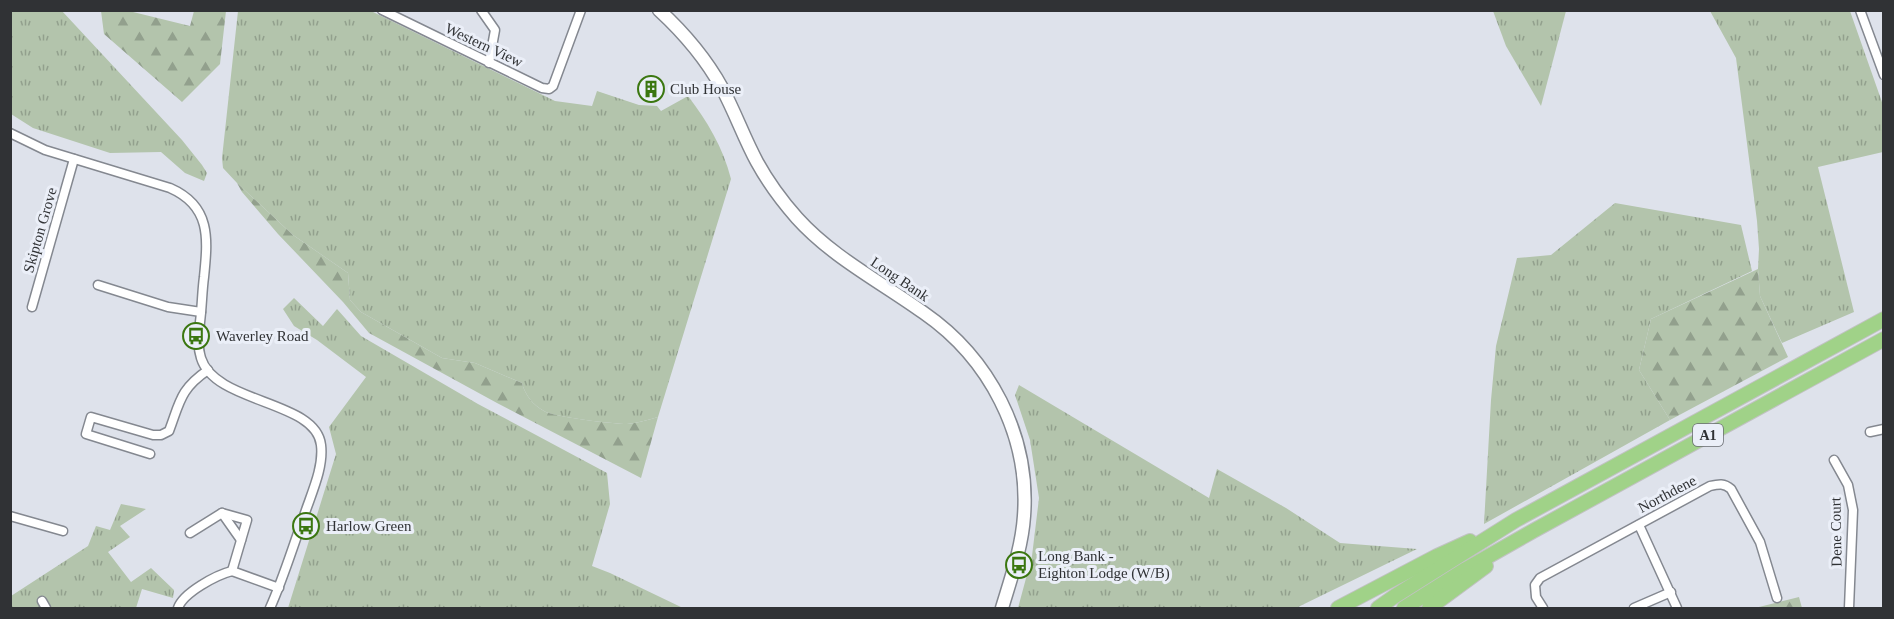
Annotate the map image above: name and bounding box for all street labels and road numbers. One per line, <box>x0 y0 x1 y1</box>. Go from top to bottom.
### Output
street label: Western View <box>443 20 526 70</box>
street label: Skipton Grove <box>20 185 60 274</box>
street label: Long Bank <box>868 254 933 305</box>
road number: A1 <box>1693 424 1723 446</box>
street label: Northdene <box>1635 472 1699 516</box>
street label: Dene Court <box>1827 496 1845 567</box>

